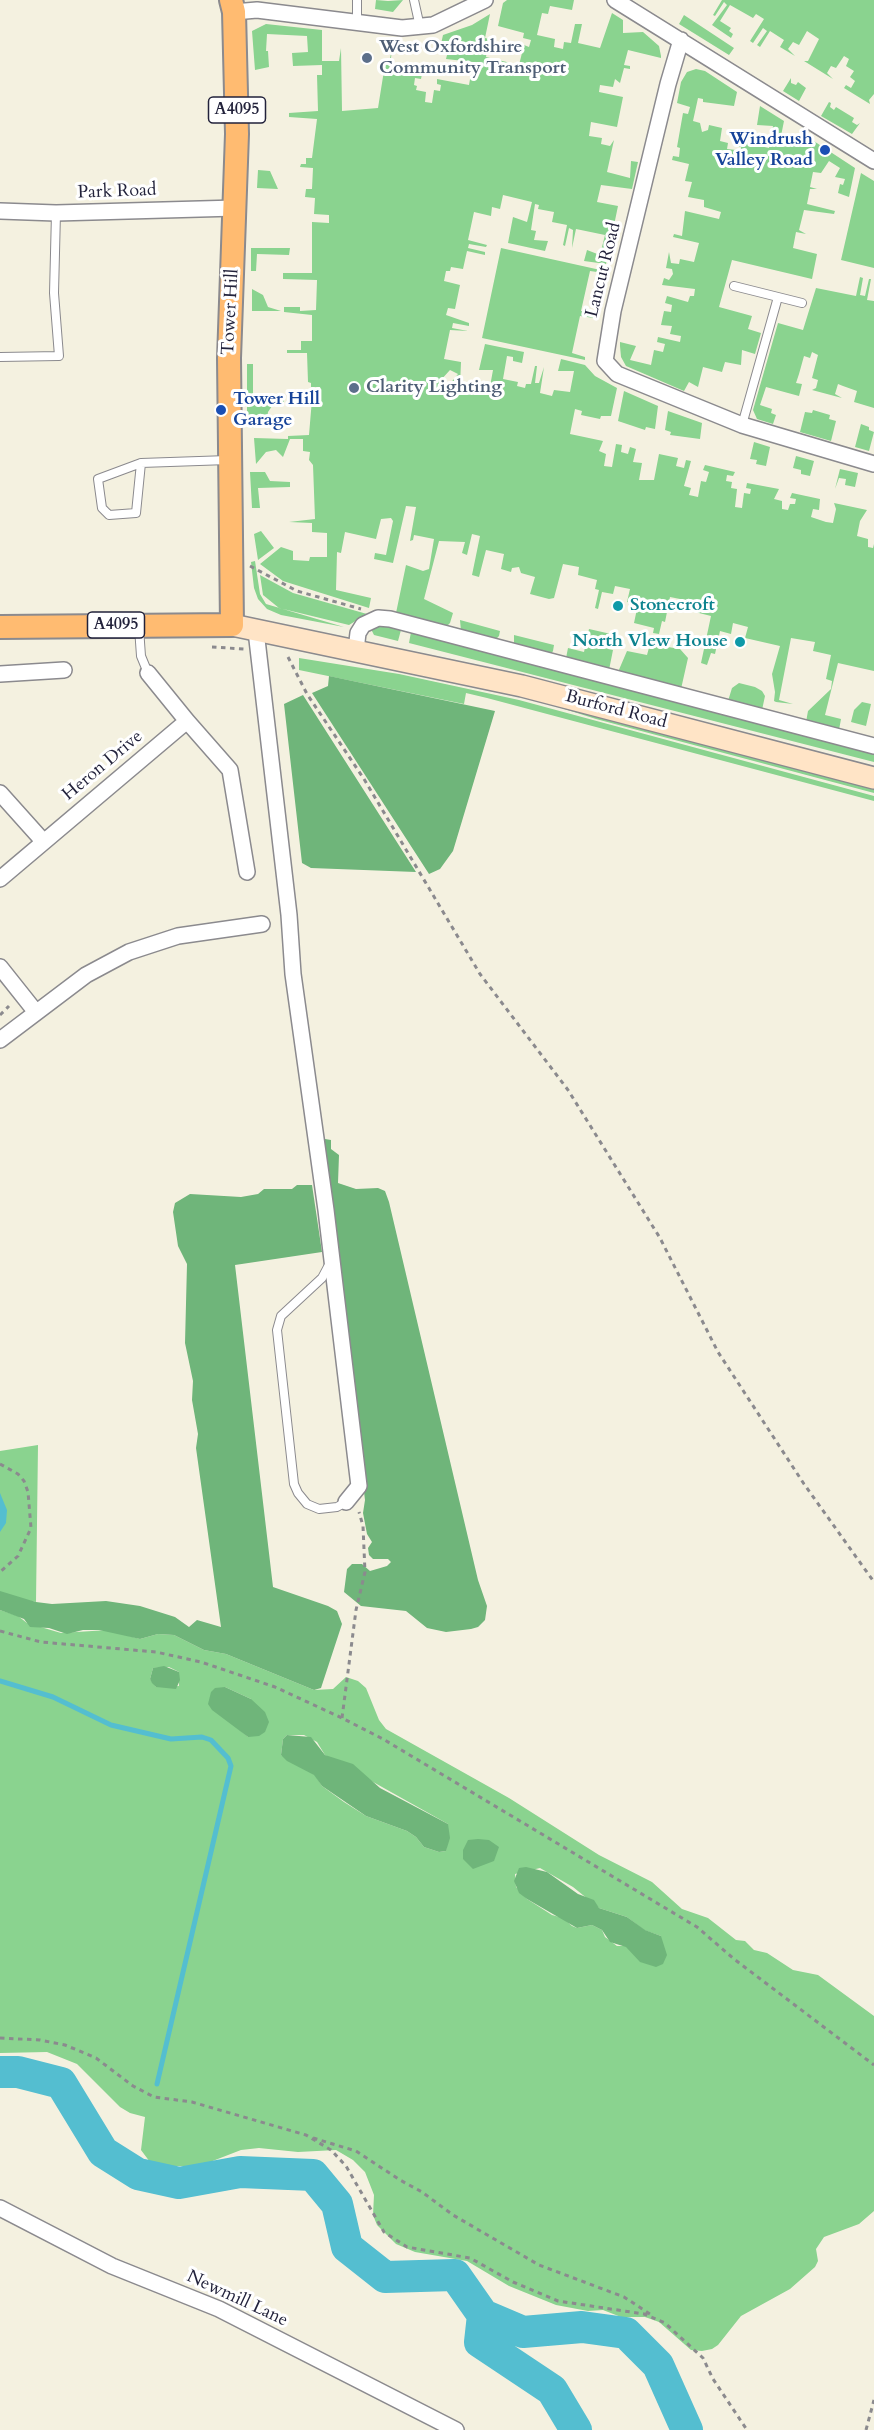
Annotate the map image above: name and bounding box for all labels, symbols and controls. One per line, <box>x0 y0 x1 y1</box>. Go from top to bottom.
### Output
place label: West Oxfordshire Community Transport <box>379 37 566 80</box>
marker: West Oxfordshire Community Transport <box>360 51 374 65</box>
road number: A4095 <box>208 97 266 123</box>
place label: Windrush Valley Road <box>715 129 813 172</box>
marker: Windrush Valley Road <box>818 143 832 157</box>
street label: Park Road <box>77 180 157 204</box>
street label: Lancut Road <box>582 220 626 320</box>
street label: Tower Hill <box>218 268 244 356</box>
place label: Clarity Lighting <box>366 377 502 399</box>
marker: Clarity Lighting <box>347 381 361 395</box>
place label: Tower Hill Garage <box>233 389 320 432</box>
marker: Tower Hill Garage <box>214 403 228 417</box>
place label: Stonecroft <box>630 595 715 617</box>
marker: Stonecroft <box>611 599 625 613</box>
road number: A4095 <box>88 612 144 638</box>
place label: North Vlew House <box>572 631 728 653</box>
marker: North Vlew House <box>733 635 747 649</box>
street label: Burford Road <box>563 686 669 734</box>
street label: Heron Drive <box>58 726 148 806</box>
street label: Newmill Lane <box>183 2266 291 2332</box>

